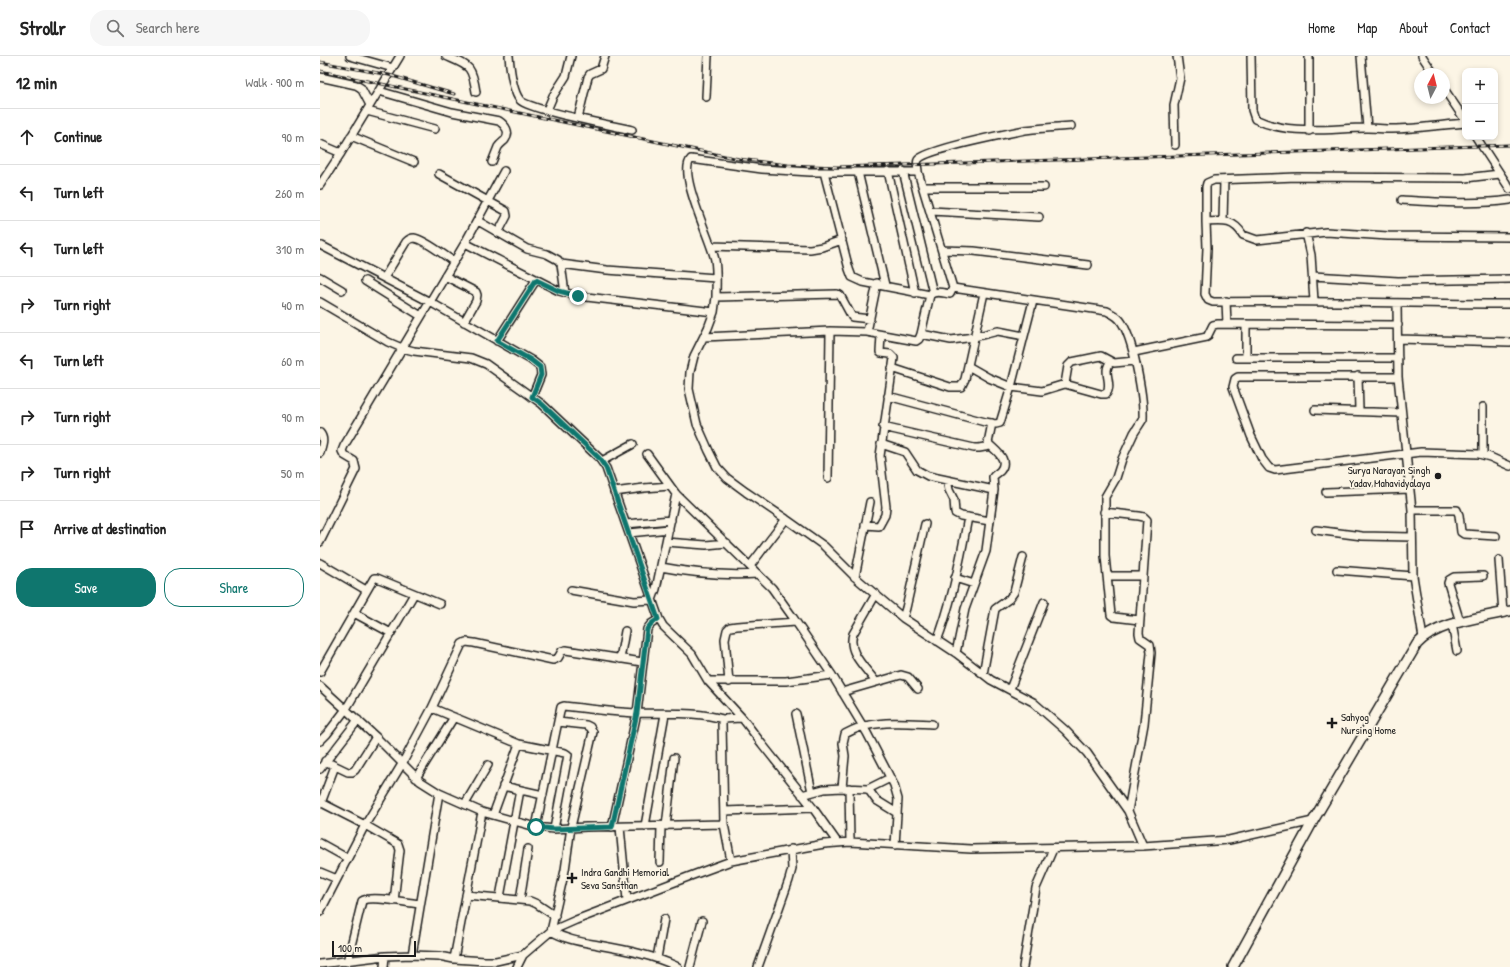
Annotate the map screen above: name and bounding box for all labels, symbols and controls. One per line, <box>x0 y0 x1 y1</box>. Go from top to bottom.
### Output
search box <box>90 10 370 46</box>
text: Strollr <box>20 15 66 41</box>
icon: search <box>104 17 126 39</box>
text: Search here <box>136 17 200 38</box>
text: Home <box>1308 18 1335 37</box>
text: Map <box>1357 18 1377 37</box>
text: About <box>1399 18 1428 37</box>
text: Contact <box>1450 18 1490 37</box>
north arrow <box>1414 68 1450 104</box>
map controls <box>1462 68 1498 140</box>
button: + <box>1462 68 1498 104</box>
text: 12 min <box>16 71 57 94</box>
text: Walk · 900 m <box>245 73 304 91</box>
button: − <box>1462 104 1498 140</box>
icon: ahead <box>16 126 38 148</box>
text: Continue <box>54 126 102 147</box>
text: 90 m <box>282 128 304 146</box>
icon: left <box>16 182 38 204</box>
text: Turn left <box>54 182 104 203</box>
text: 260 m <box>275 184 304 202</box>
icon: left <box>16 238 38 260</box>
text: Turn left <box>54 238 104 259</box>
text: 310 m <box>276 240 304 258</box>
route end <box>569 287 587 305</box>
icon: right <box>16 294 38 316</box>
text: Turn right <box>54 294 110 315</box>
text: 40 m <box>281 296 304 314</box>
icon: left <box>16 350 38 372</box>
text: Turn left <box>54 350 104 371</box>
text: 60 m <box>281 352 304 370</box>
icon: right <box>16 406 38 428</box>
text: Turn right <box>54 406 110 427</box>
text: 90 m <box>282 408 304 426</box>
icon: right <box>16 462 38 484</box>
text: Turn right <box>54 462 110 483</box>
place label: Surya Narayan Singh Yadav Mahavidyalaya <box>1348 463 1431 490</box>
text: 50 m <box>281 464 304 482</box>
marker: Surya Narayan Singh Yadav Mahavidyalaya <box>1433 471 1443 481</box>
icon: arrive <box>16 518 38 540</box>
text: Arrive at destination <box>54 518 166 539</box>
button: Save <box>16 568 156 607</box>
button: Share <box>164 568 304 607</box>
place label: Sahyog Nursing Home <box>1341 710 1397 737</box>
marker: Sahyog Nursing Home <box>1326 717 1338 729</box>
route start <box>527 818 545 836</box>
place label: Indra Gandhi Memorial Seva Sansthan <box>581 865 669 892</box>
marker: Indra Gandhi Memorial Seva Sansthan <box>566 872 578 884</box>
scale bar <box>332 939 416 958</box>
text: 100 m <box>338 941 362 955</box>

